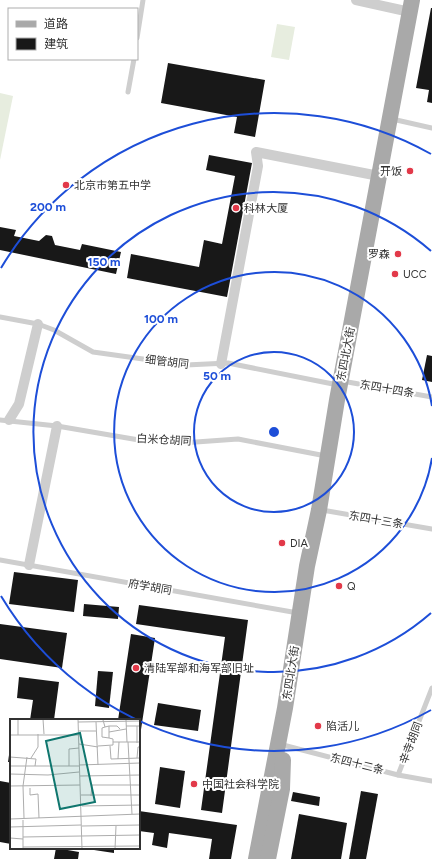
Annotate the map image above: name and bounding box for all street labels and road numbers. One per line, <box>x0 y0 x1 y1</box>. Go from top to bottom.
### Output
street label: 东四北大街 <box>334 326 358 382</box>
street label: 细管胡同 <box>144 353 190 371</box>
street label: 东四十四条 <box>359 378 415 400</box>
street label: 白米仓胡同 <box>136 432 192 448</box>
street label: 东四十三条 <box>348 509 404 531</box>
street label: 府学胡同 <box>127 577 173 597</box>
street label: 东四北大街 <box>280 645 302 701</box>
street label: 辛寺胡同 <box>397 720 425 766</box>
street label: 东四十二条 <box>329 751 385 777</box>

